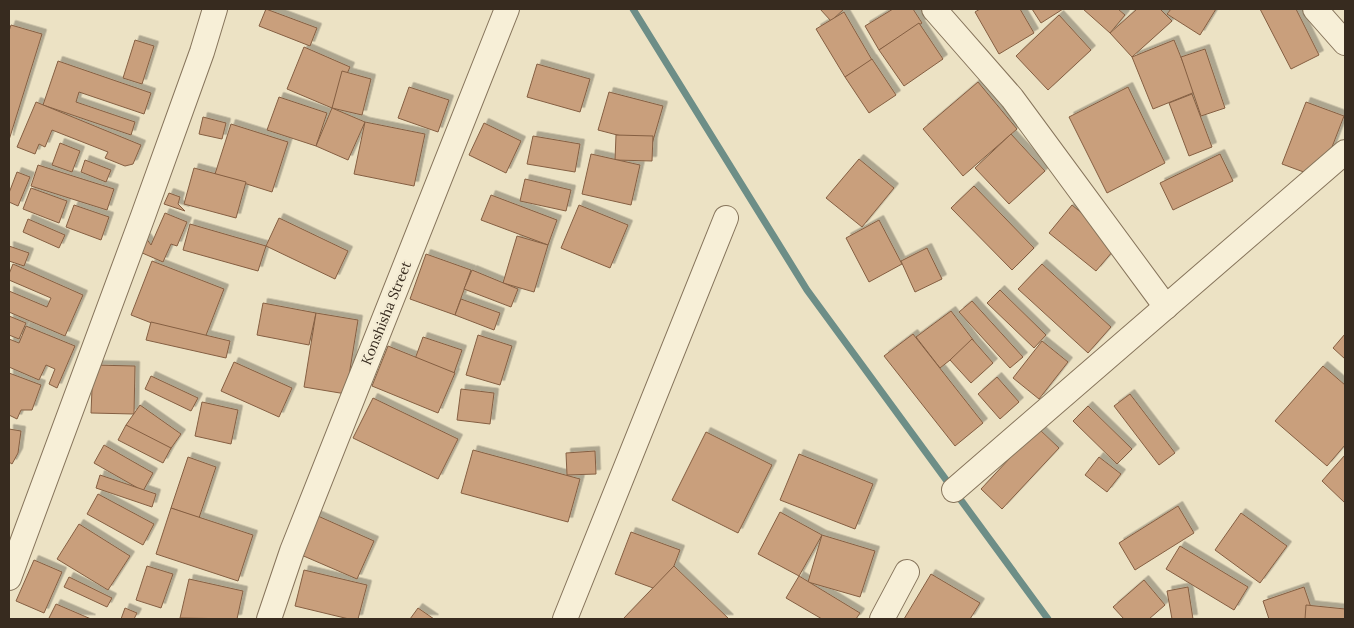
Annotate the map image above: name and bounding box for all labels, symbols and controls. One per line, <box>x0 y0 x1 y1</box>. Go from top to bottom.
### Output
street label: Konshisha Street <box>357 258 415 368</box>

